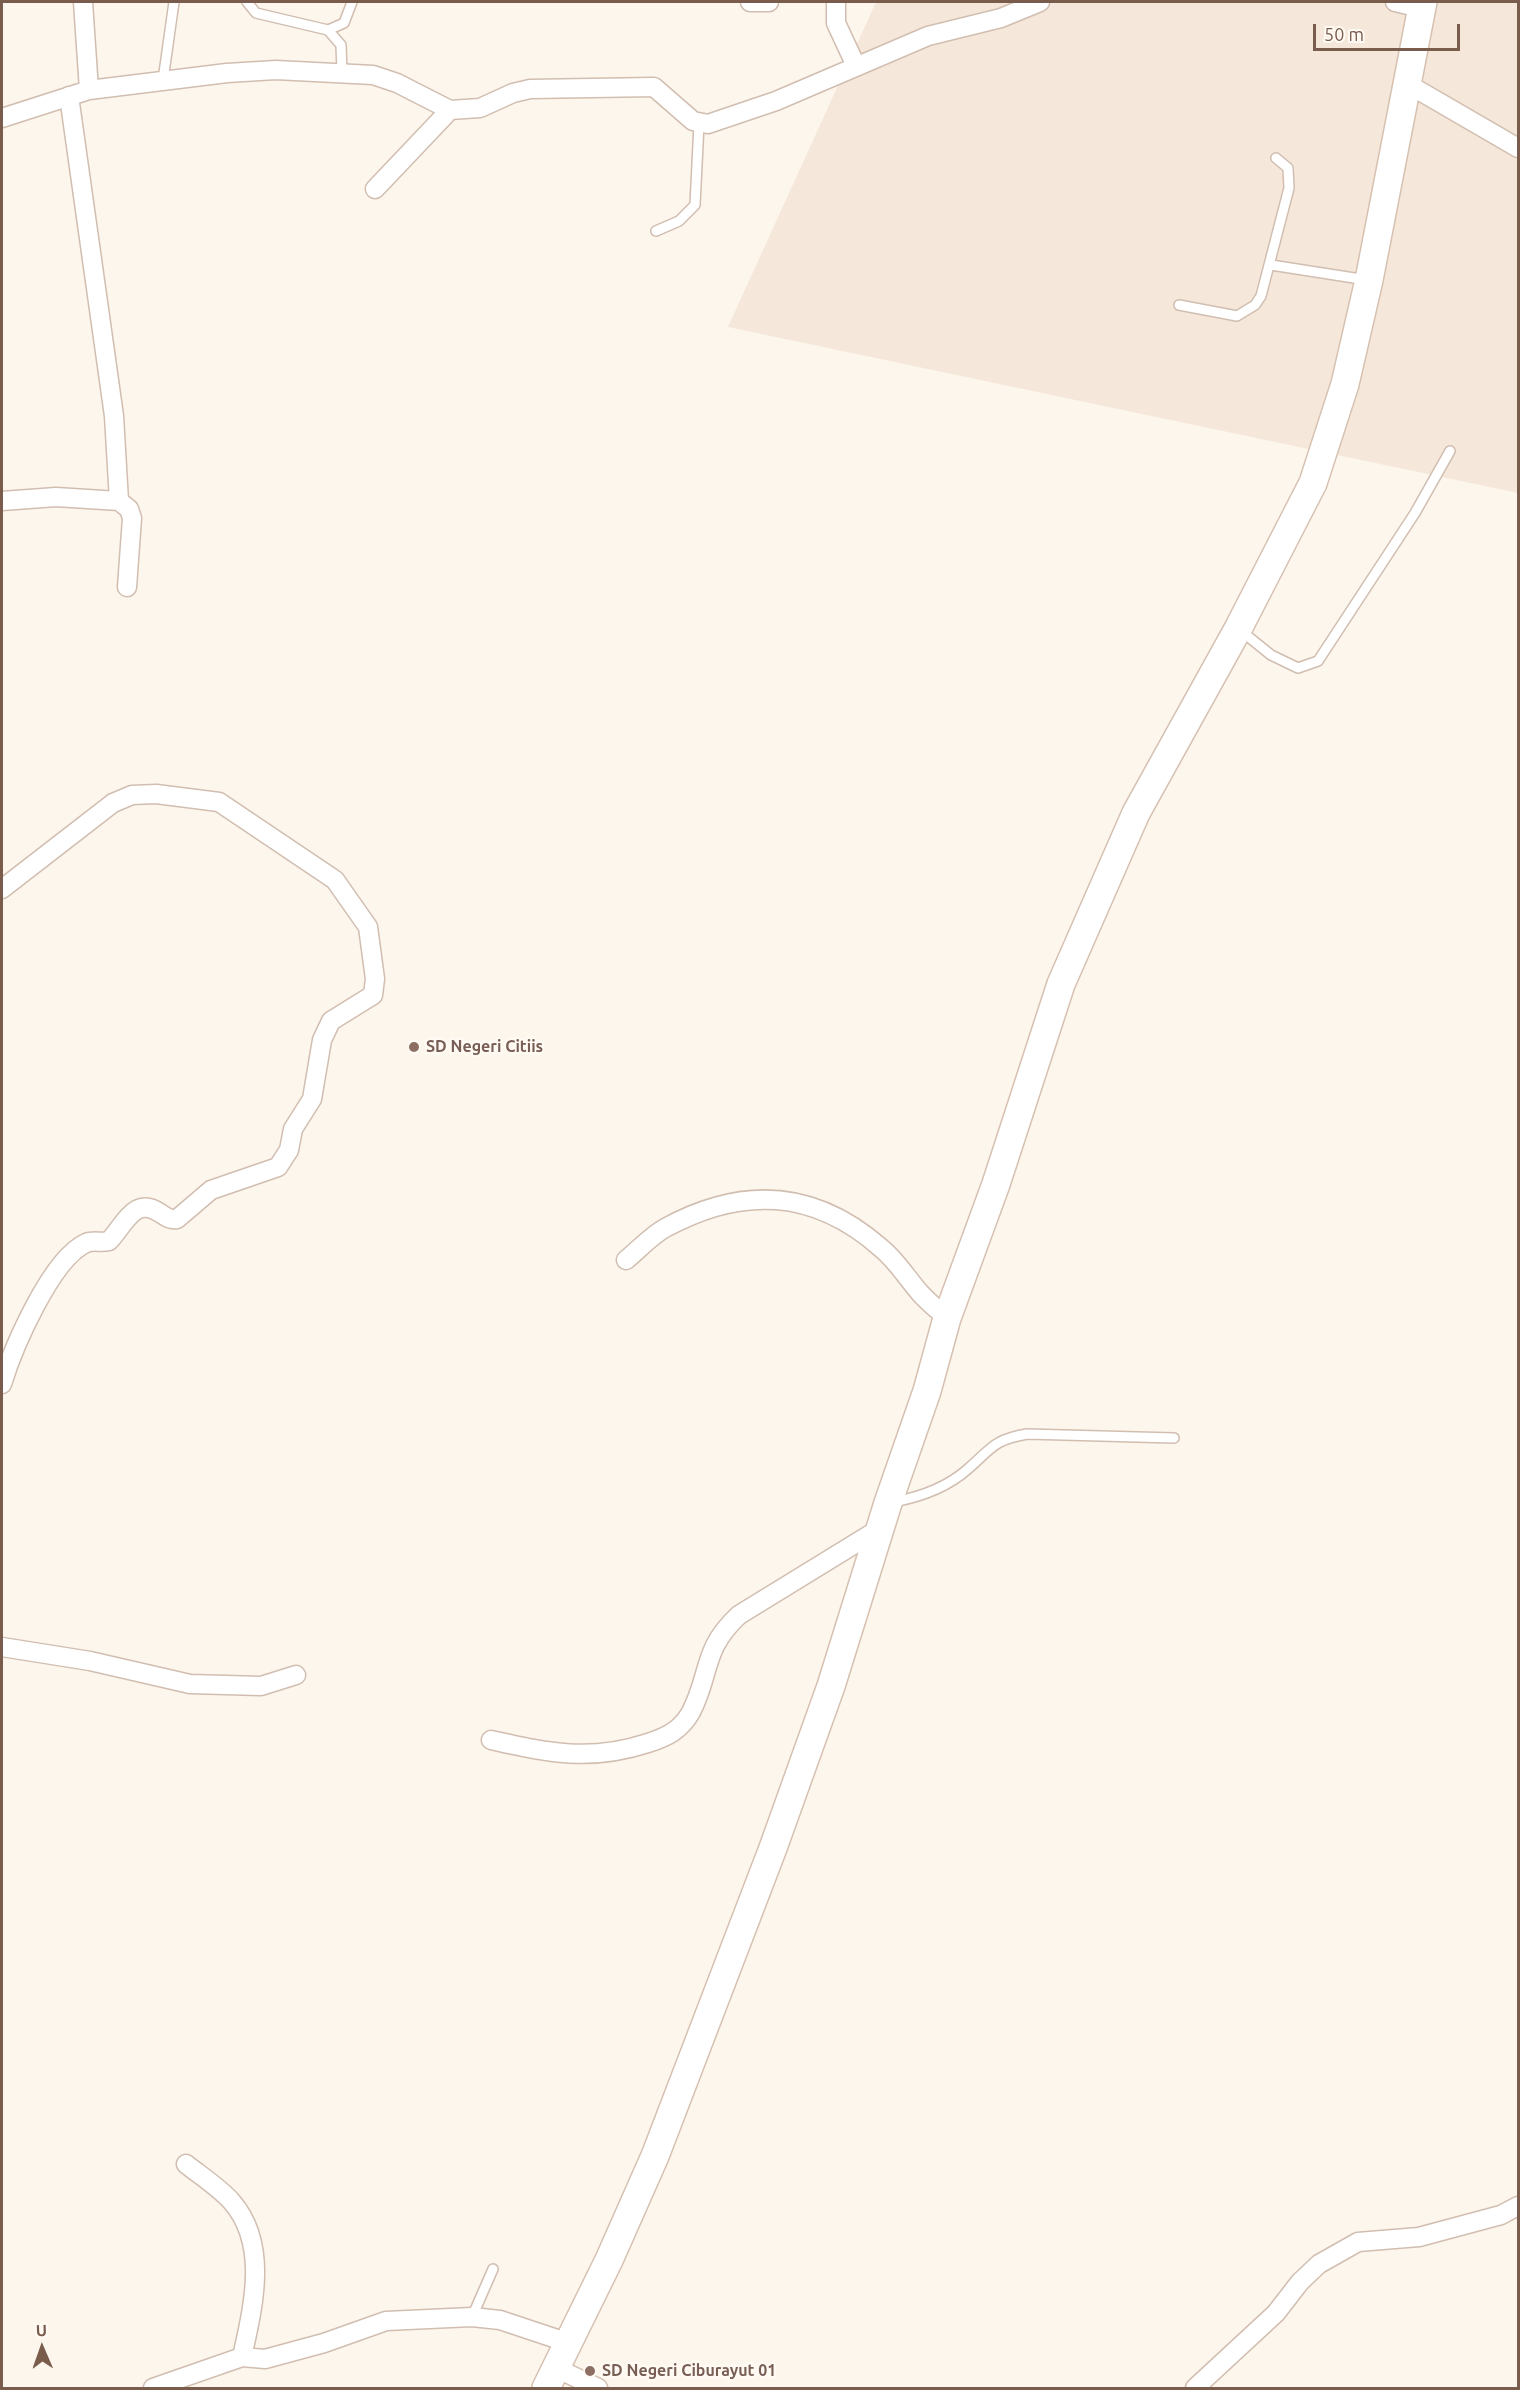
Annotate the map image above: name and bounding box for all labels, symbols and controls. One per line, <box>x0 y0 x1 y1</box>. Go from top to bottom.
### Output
scale bar <box>1316 12 1463 50</box>
text: 50 m <box>1324 24 1364 44</box>
place label: SD Negeri Citiis <box>426 1037 543 1057</box>
marker: SD Negeri Citiis <box>407 1040 421 1054</box>
north arrow <box>12 2318 72 2378</box>
text: U <box>35 2321 47 2339</box>
place label: SD Negeri Ciburayut 01 <box>602 2361 776 2381</box>
marker: SD Negeri Ciburayut 01 <box>583 2364 597 2378</box>

